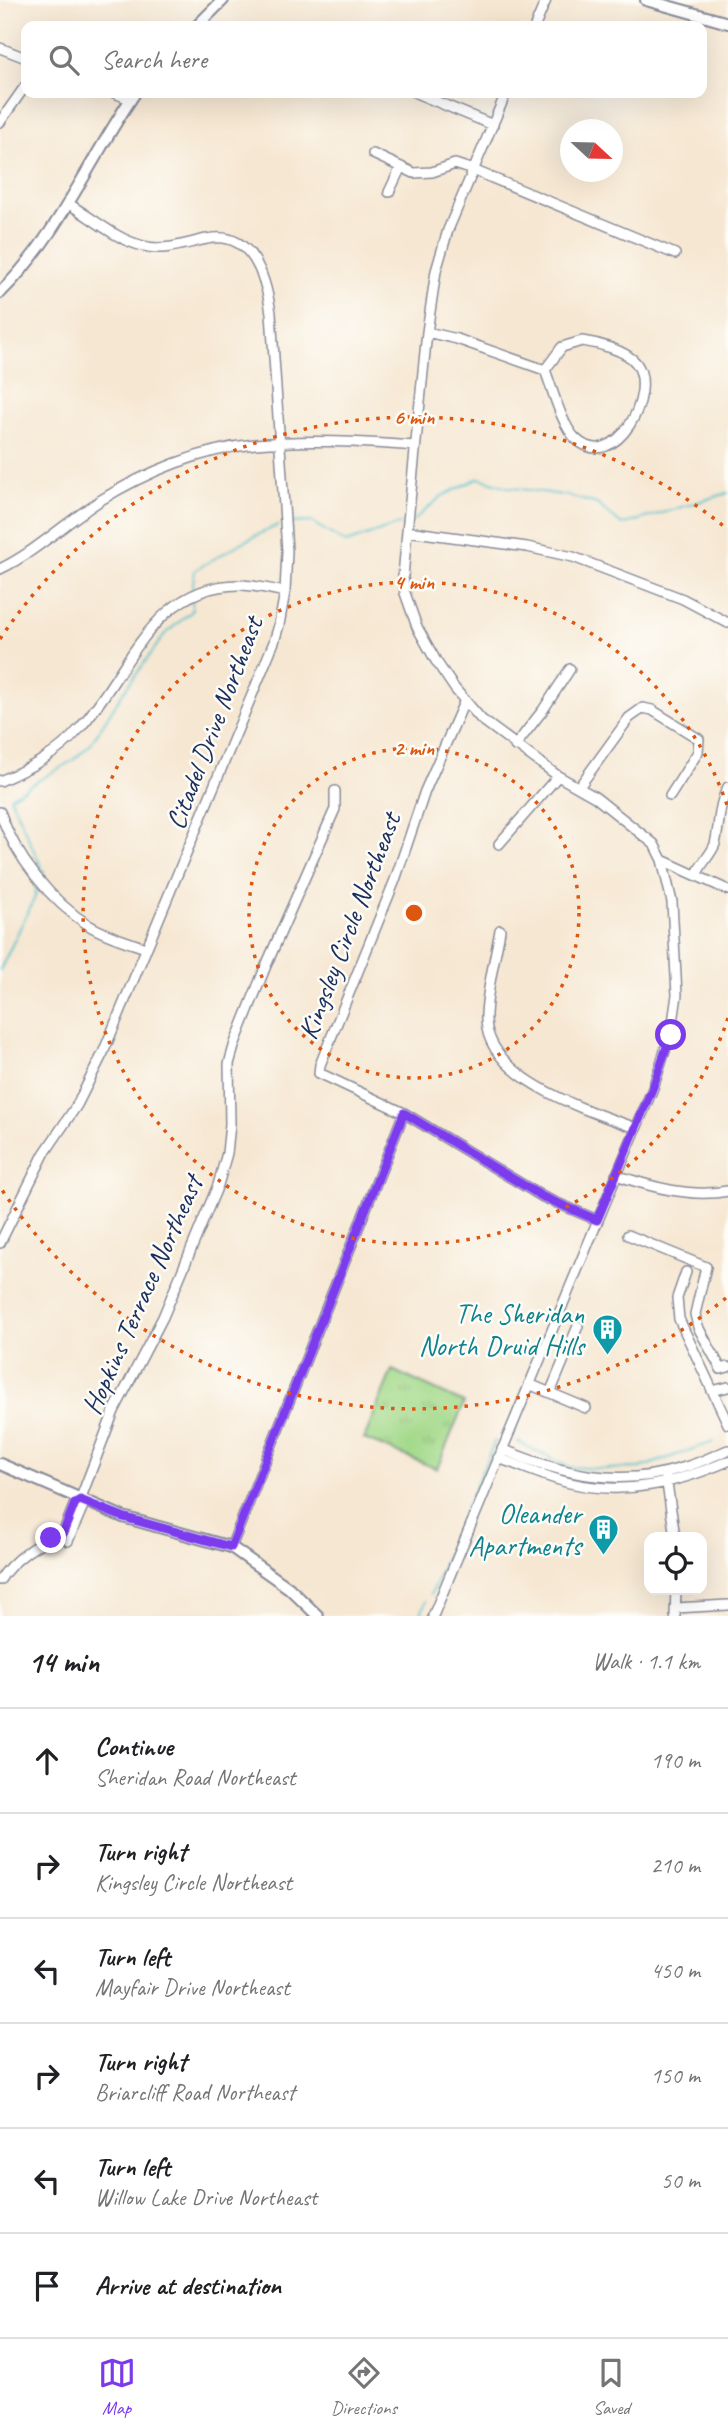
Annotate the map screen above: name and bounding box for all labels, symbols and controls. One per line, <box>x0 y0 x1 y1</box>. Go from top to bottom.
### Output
search box <box>21 21 707 98</box>
icon: search <box>45 41 83 79</box>
text: Search here <box>101 43 207 76</box>
north arrow <box>560 119 623 182</box>
text: 6 min <box>394 404 435 430</box>
text: 4 min <box>394 569 434 595</box>
street label: Citadel Drive Northeast <box>157 609 272 834</box>
text: 2 min <box>394 735 434 761</box>
street label: Kingsley Circle Northeast <box>290 805 409 1044</box>
centre of rings <box>402 901 426 925</box>
route start <box>655 1019 686 1050</box>
street label: Hopkins Terrace Northeast <box>74 1167 212 1420</box>
place label: The Sheridan North Druid Hills <box>419 1296 586 1363</box>
building icon: The Sheridan North Druid Hills <box>590 1312 624 1356</box>
place label: Oleander Apartments <box>469 1496 584 1563</box>
building icon: Oleander Apartments <box>587 1512 621 1556</box>
route end <box>35 1522 66 1553</box>
map controls <box>644 1532 707 1595</box>
button: locate <box>644 1532 707 1595</box>
text: 14 min <box>28 1643 99 1681</box>
text: Walk · 1.1 km <box>592 1647 700 1676</box>
text: Continue <box>95 1730 173 1763</box>
icon: ahead <box>28 1742 66 1780</box>
text: 190 m <box>651 1746 700 1775</box>
text: Sheridan Road Northeast <box>95 1763 295 1792</box>
text: Turn right <box>95 1835 186 1868</box>
icon: right <box>28 1847 66 1885</box>
text: 210 m <box>651 1851 700 1880</box>
text: Kingsley Circle Northeast <box>95 1868 292 1897</box>
text: Turn left <box>95 1940 170 1973</box>
icon: left <box>28 1952 66 1990</box>
text: 450 m <box>651 1956 700 1985</box>
text: Mayfair Drive Northeast <box>95 1973 290 2002</box>
text: Turn right <box>95 2045 186 2078</box>
icon: right <box>28 2057 66 2095</box>
text: 150 m <box>651 2061 700 2090</box>
text: Briarcliff Road Northeast <box>95 2078 295 2107</box>
text: Turn left <box>95 2150 170 2183</box>
icon: left <box>28 2162 66 2200</box>
text: 50 m <box>661 2166 700 2195</box>
text: Willow Lake Drive Northeast <box>95 2183 317 2212</box>
icon: arrive <box>28 2267 66 2305</box>
text: Arrive at destination <box>95 2269 281 2302</box>
tab: Map <box>98 2354 136 2420</box>
tab: Directions <box>331 2354 397 2420</box>
tab: Saved <box>592 2354 630 2420</box>

